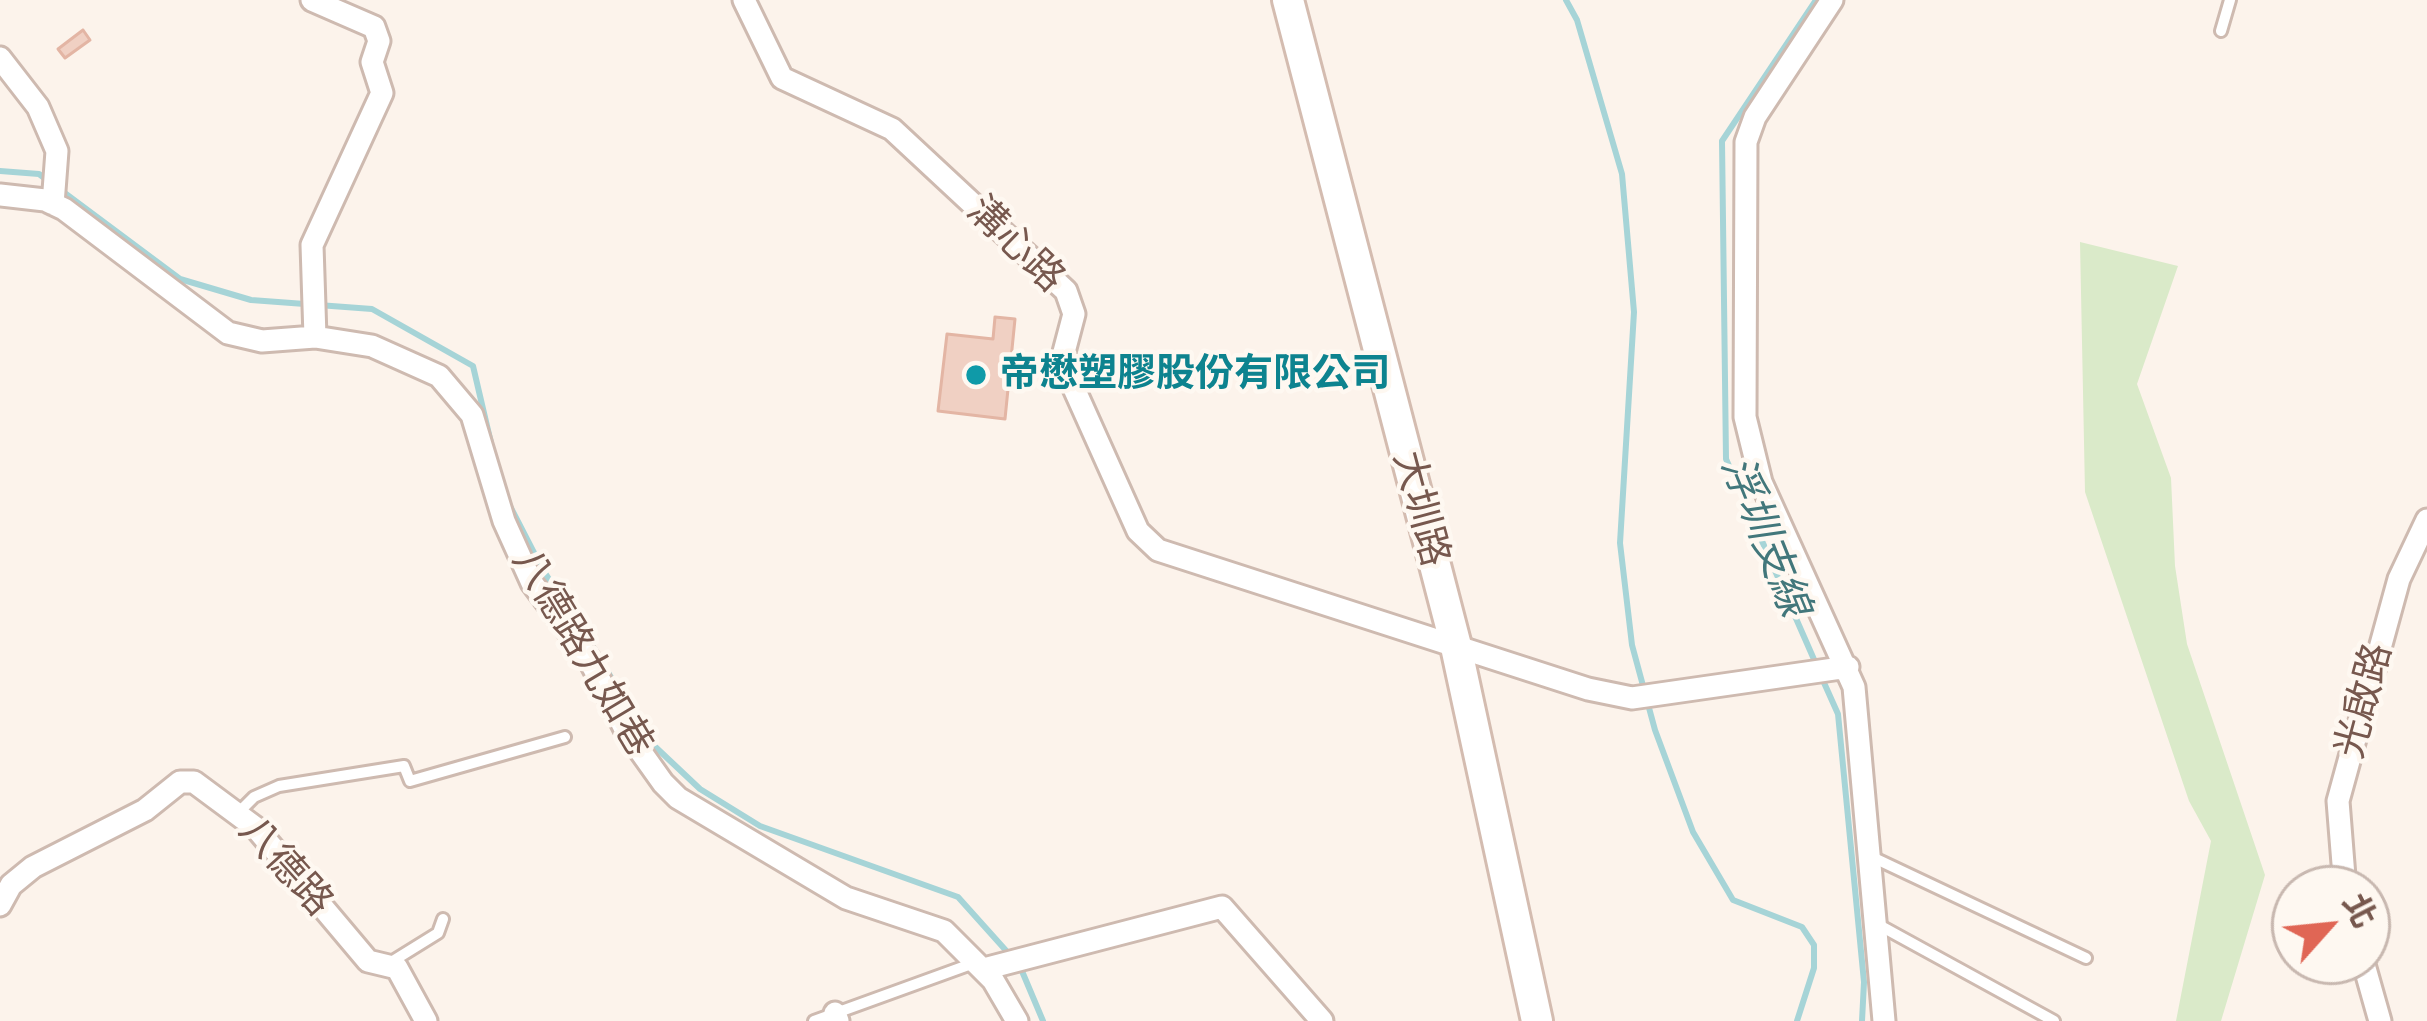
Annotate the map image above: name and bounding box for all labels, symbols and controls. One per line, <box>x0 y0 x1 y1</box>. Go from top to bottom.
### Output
street label: 溝心路 <box>957 188 1073 302</box>
place label: 帝懋塑膠股份有限公司 <box>1000 352 1390 398</box>
marker: 帝懋塑膠股份有限公司 <box>963 362 989 388</box>
street label: 大圳路 <box>1382 446 1458 572</box>
water label: 浮圳支線 <box>1709 450 1819 624</box>
street label: 八德路九如巷 <box>502 541 662 765</box>
street label: 光啟路 <box>2327 638 2403 764</box>
street label: 八德路 <box>228 808 342 926</box>
north arrow <box>2271 865 2391 985</box>
text: 北 <box>2333 885 2388 935</box>

